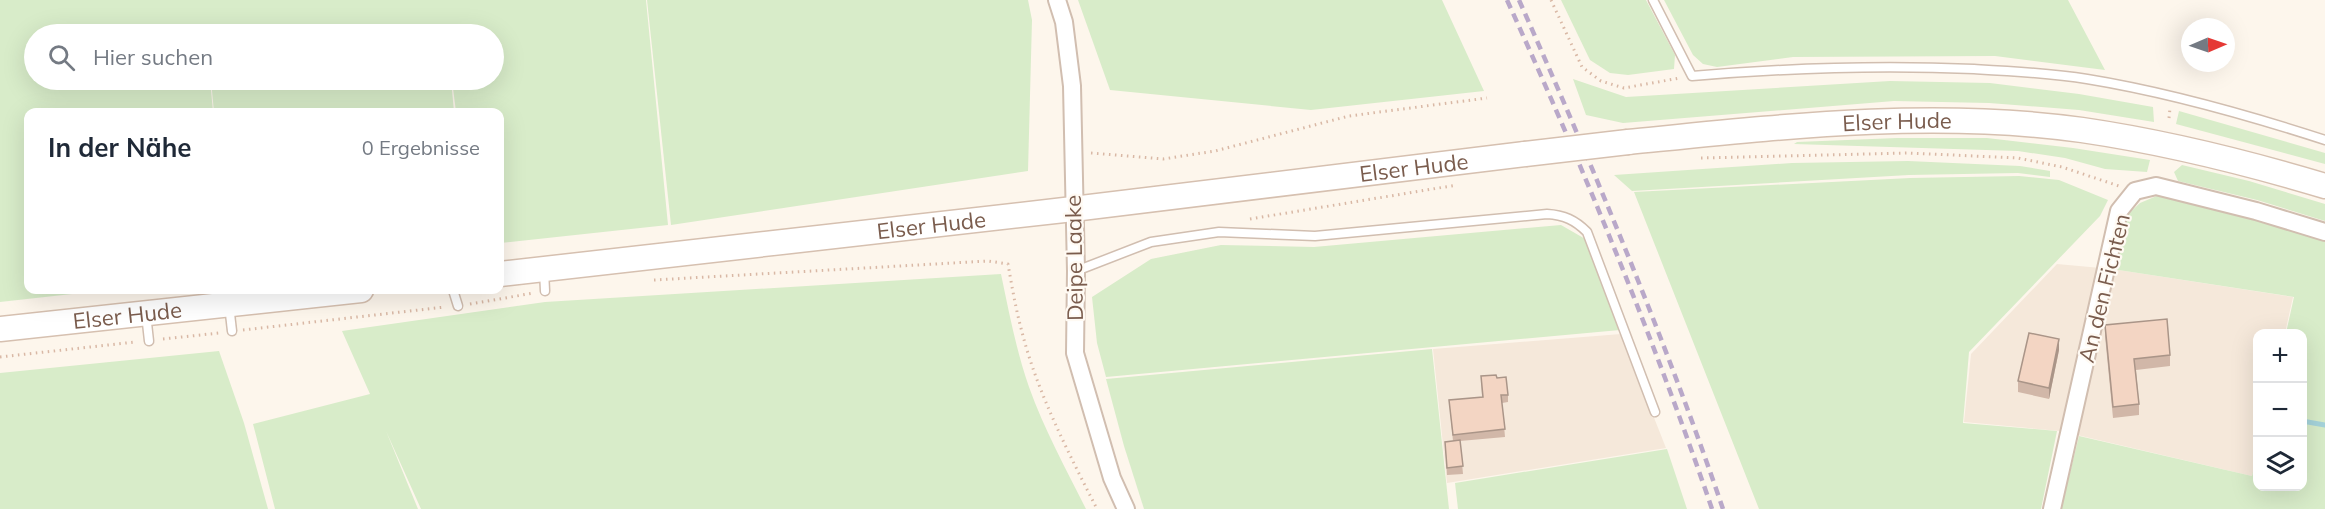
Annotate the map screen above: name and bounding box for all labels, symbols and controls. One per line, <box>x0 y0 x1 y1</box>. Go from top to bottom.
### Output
north arrow <box>2181 18 2235 72</box>
search box <box>24 24 504 90</box>
icon: search <box>45 41 78 74</box>
text: Hier suchen <box>93 43 213 71</box>
street label: Elser Hude <box>1842 106 1952 137</box>
text: In der Nähe <box>48 131 192 164</box>
text: 0 Ergebnisse <box>362 135 480 160</box>
street label: Elser Hude <box>1358 147 1470 188</box>
street label: Deipe Laake <box>1059 195 1089 321</box>
street label: Elser Hude <box>875 205 987 245</box>
street label: An den Fichten <box>2072 211 2136 365</box>
street label: Elser Hude <box>71 295 183 335</box>
map controls <box>2253 329 2307 491</box>
button: + <box>2253 329 2307 383</box>
button: − <box>2253 383 2307 437</box>
button: layers <box>2253 437 2307 491</box>

